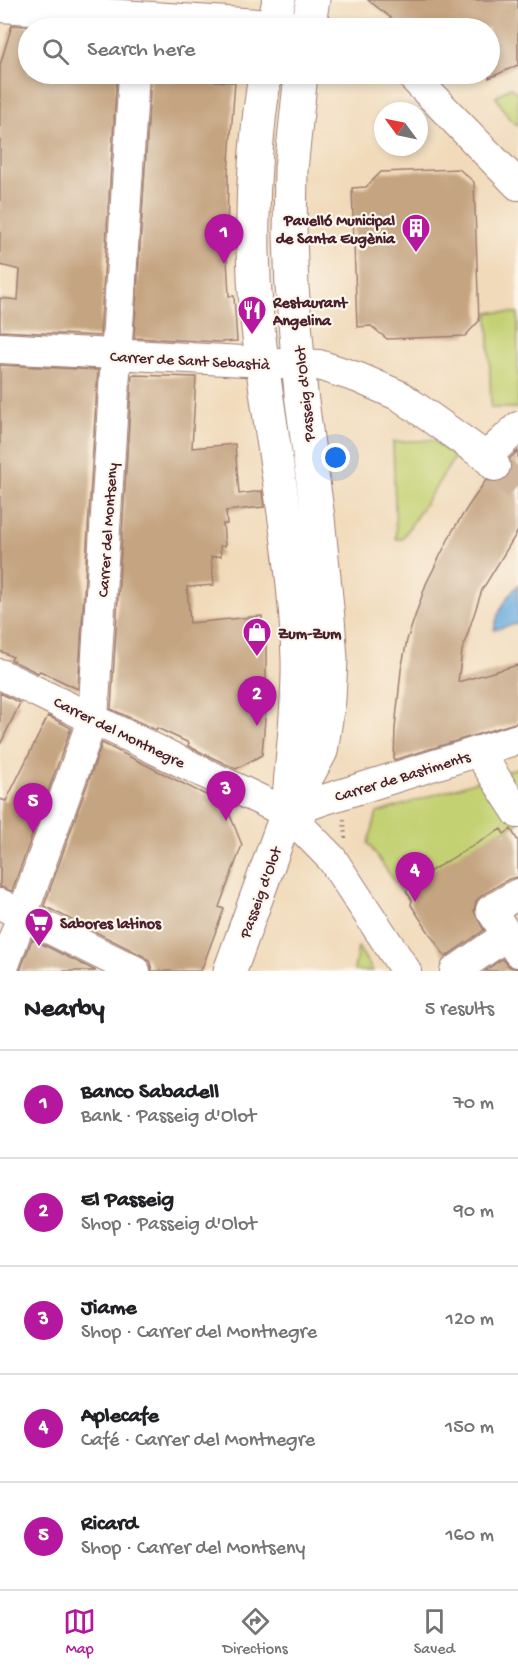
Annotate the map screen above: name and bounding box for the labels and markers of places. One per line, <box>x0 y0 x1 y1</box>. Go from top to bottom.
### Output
building icon: Pavelló Municipal de Santa Eugènia <box>400 212 432 254</box>
place label: Pavelló Municipal de Santa Eugènia <box>276 213 396 250</box>
pin: 1 <box>204 214 244 264</box>
restaurant icon: Restaurant Angelina <box>236 294 268 336</box>
place label: Restaurant Angelina <box>272 295 349 332</box>
shop icon: Zum-Zum <box>241 616 273 658</box>
place label: Zum-Zum <box>278 626 342 645</box>
pin: 2 <box>238 676 276 726</box>
pin: 3 <box>206 772 246 821</box>
pin: 5 <box>14 784 52 833</box>
pin: 4 <box>396 852 434 902</box>
supermarket icon: Sabores latinos <box>23 906 55 948</box>
place label: Sabores latinos <box>60 916 162 935</box>

